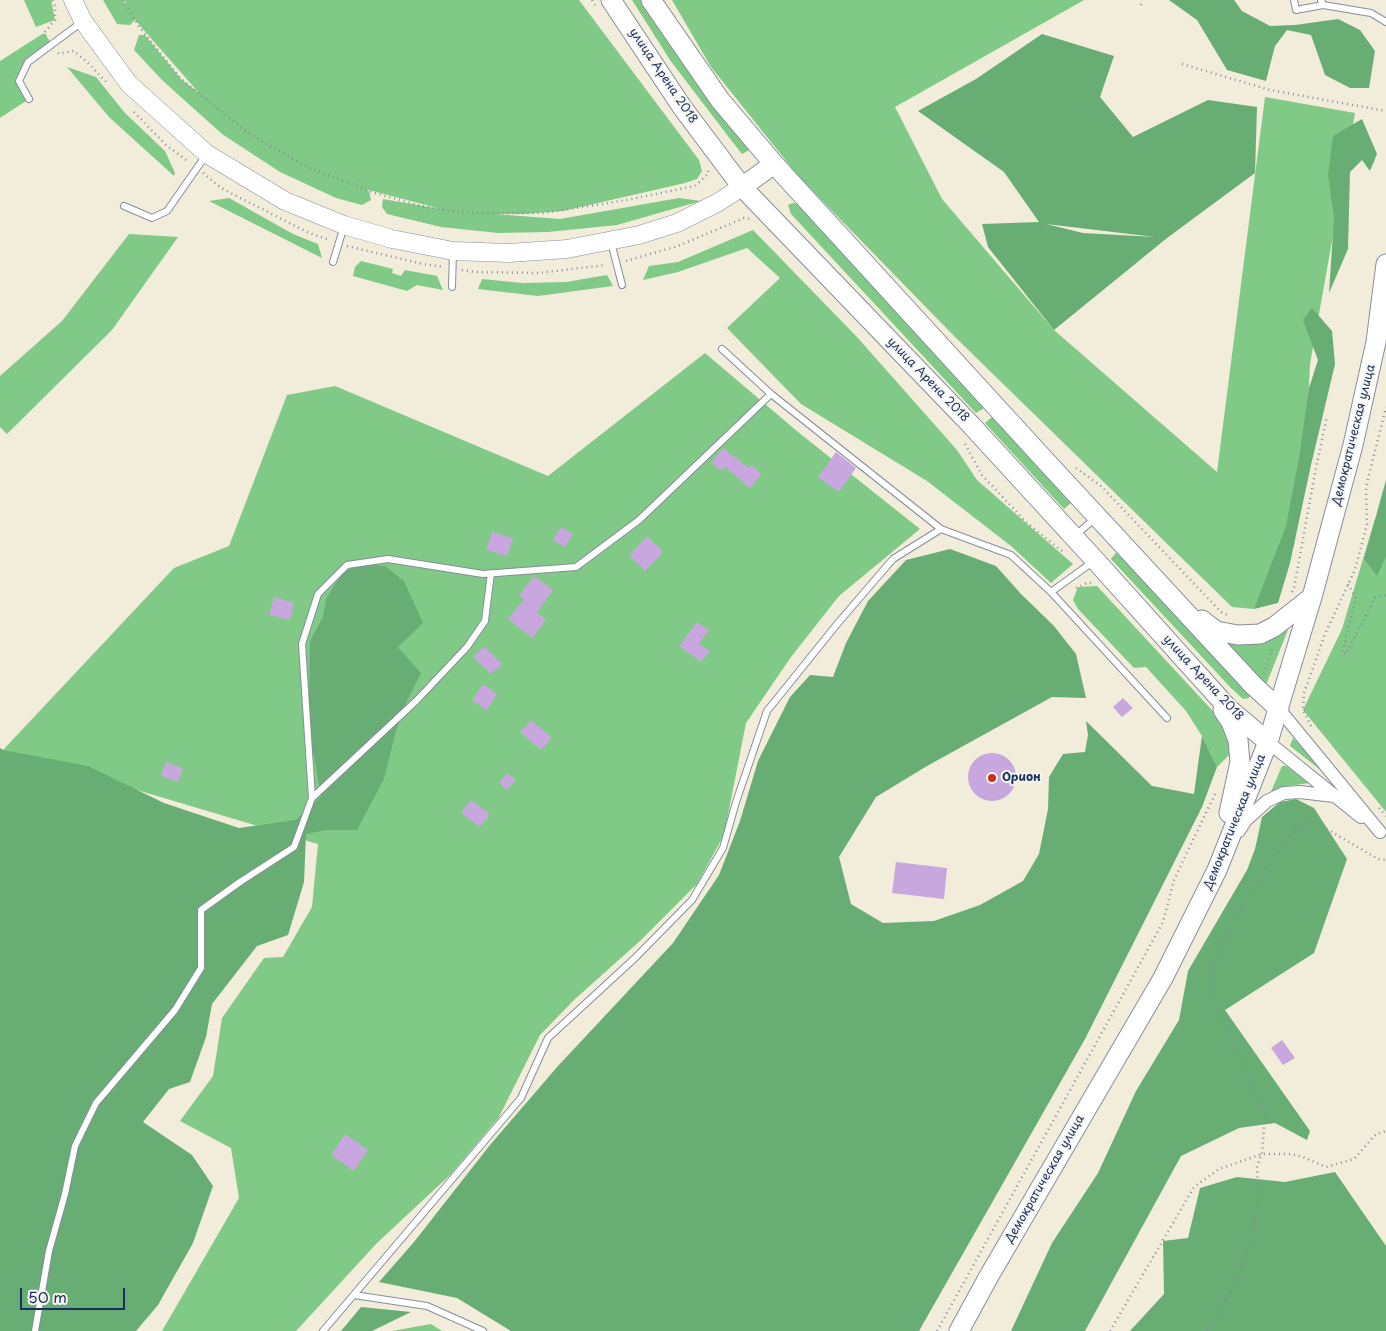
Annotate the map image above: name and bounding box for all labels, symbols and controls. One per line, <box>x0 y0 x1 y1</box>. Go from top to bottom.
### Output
street label: улица Арена 2018 <box>626 26 700 126</box>
street label: улица Арена 2018 <box>884 335 972 425</box>
street label: Демократическая улица <box>1329 363 1379 507</box>
street label: улица Арена 2018 <box>1160 632 1246 724</box>
street label: Демократическая улица <box>1201 752 1269 892</box>
place label: Орион <box>1002 771 1041 785</box>
marker: Орион <box>986 772 998 784</box>
street label: Демократическая улица <box>1002 1113 1088 1245</box>
scale bar <box>22 1278 128 1310</box>
text: 50 m <box>28 1285 67 1308</box>

